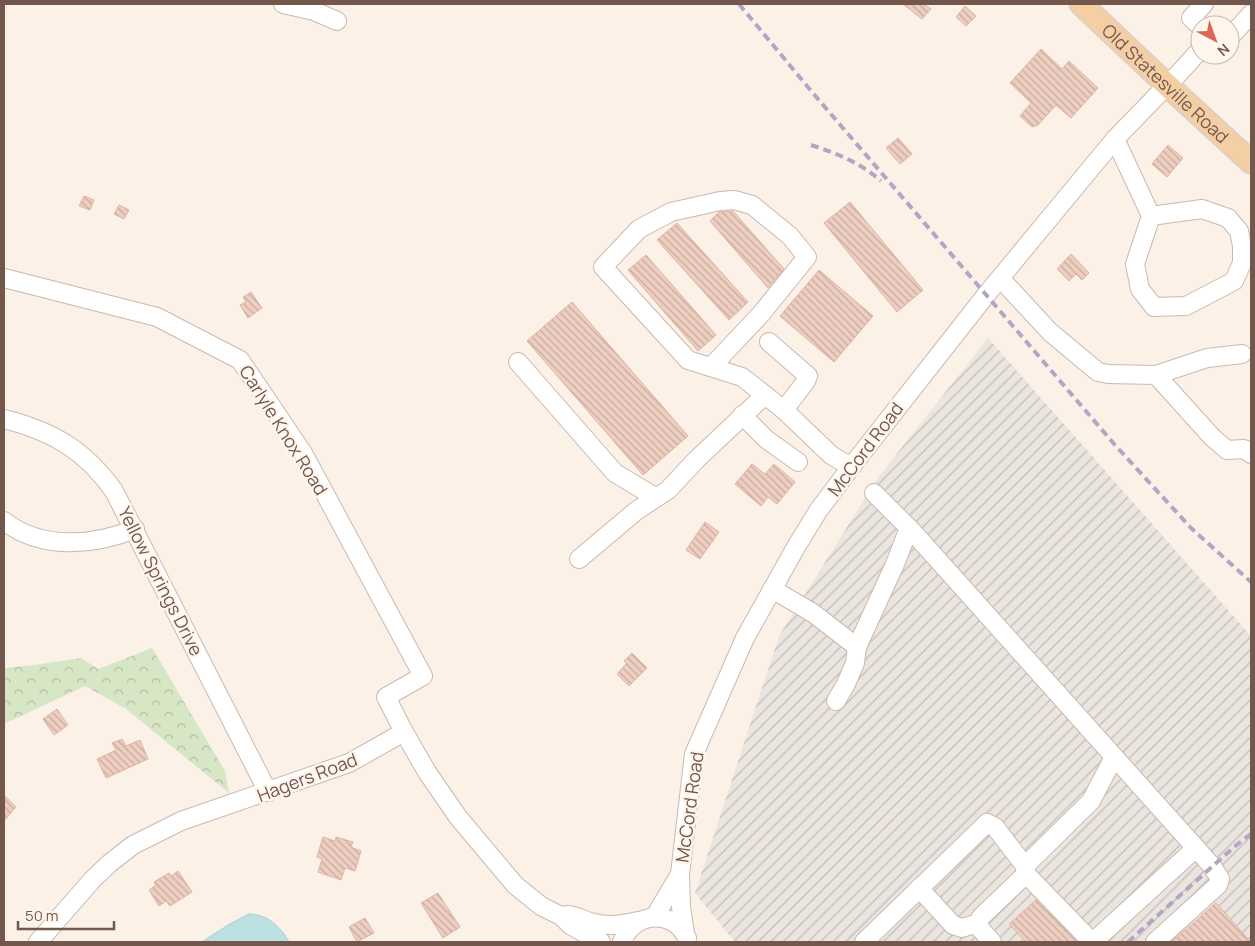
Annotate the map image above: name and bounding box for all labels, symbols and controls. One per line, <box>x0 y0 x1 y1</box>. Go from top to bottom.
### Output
north arrow <box>1190 15 1240 65</box>
street label: Old Statesville Road <box>1097 18 1234 148</box>
text: N <box>1214 40 1234 61</box>
street label: Carlyle Knox Road <box>234 360 334 500</box>
street label: McCord Road <box>822 397 908 501</box>
street label: Yellow Springs Drive <box>113 502 209 660</box>
street label: Hagers Road <box>254 747 360 807</box>
street label: McCord Road <box>669 750 709 864</box>
scale bar <box>18 898 114 930</box>
text: 50 m <box>25 905 59 926</box>

